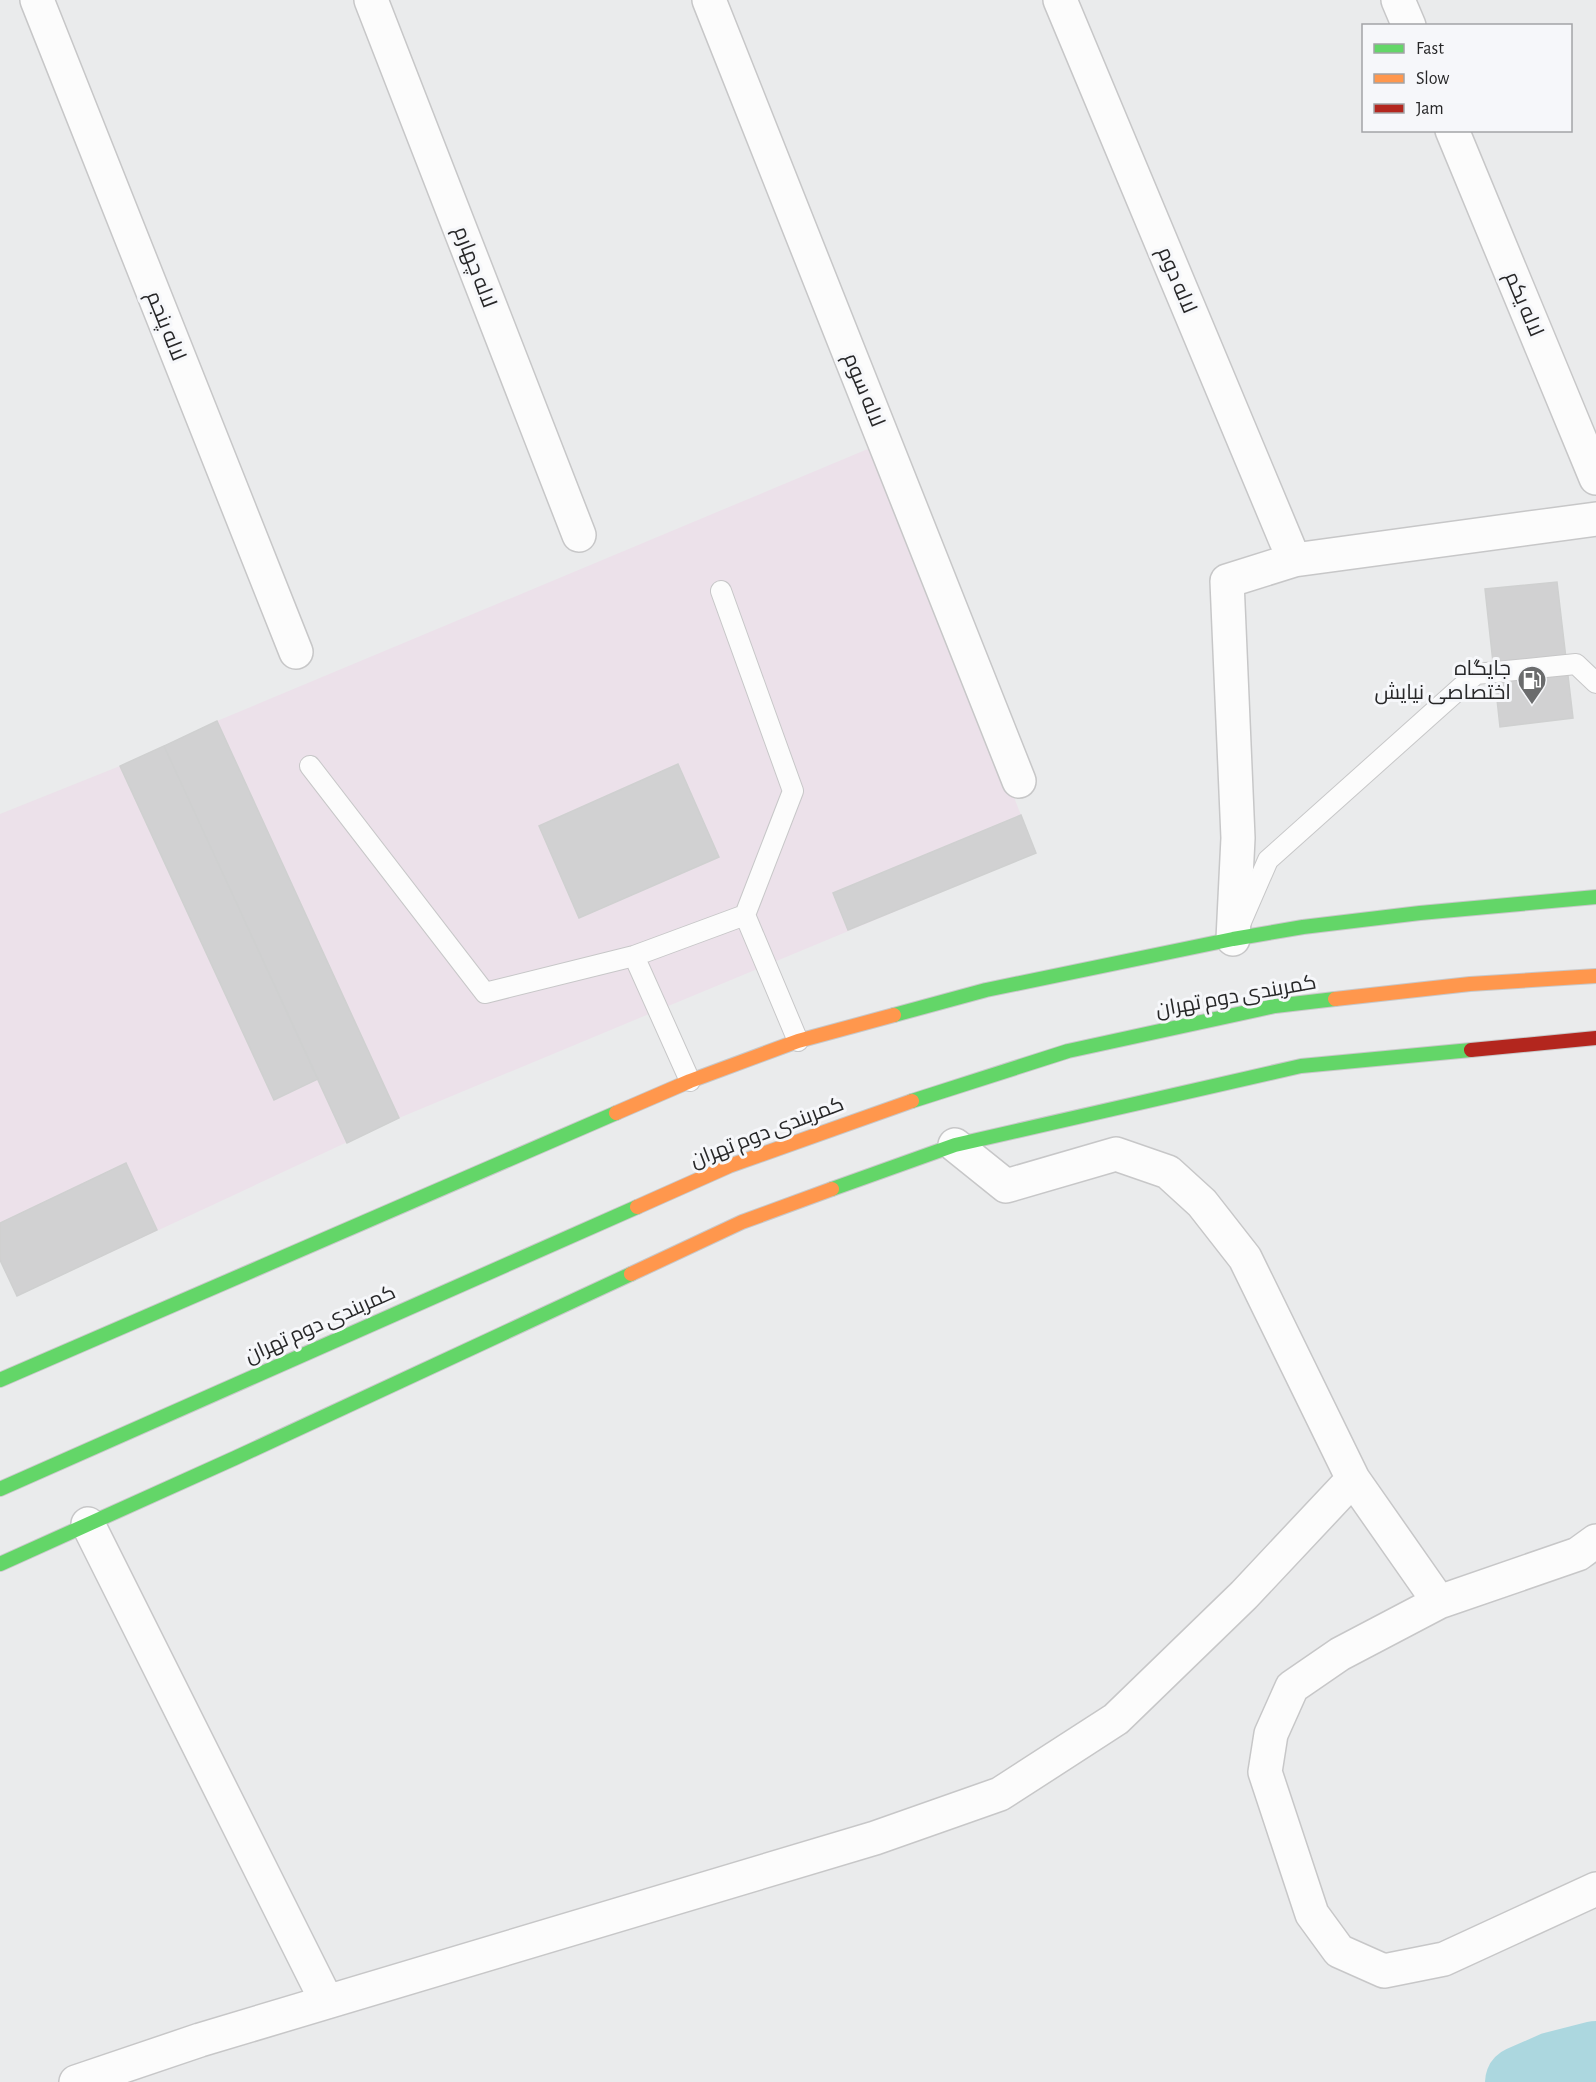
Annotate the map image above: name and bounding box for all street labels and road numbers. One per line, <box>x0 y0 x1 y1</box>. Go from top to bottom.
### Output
street label: لاله چهارم <box>447 223 500 312</box>
street label: لاله دوم <box>1151 244 1200 317</box>
street label: لاله یکم <box>1498 269 1547 341</box>
street label: لاله پنجم <box>140 288 189 365</box>
street label: لاله سوم <box>837 350 888 431</box>
street label: کمربندی دوم تهران <box>1154 972 1318 1023</box>
street label: کمربندی دوم تهران <box>687 1093 848 1174</box>
street label: کمربندی دوم تهران <box>242 1281 400 1369</box>

